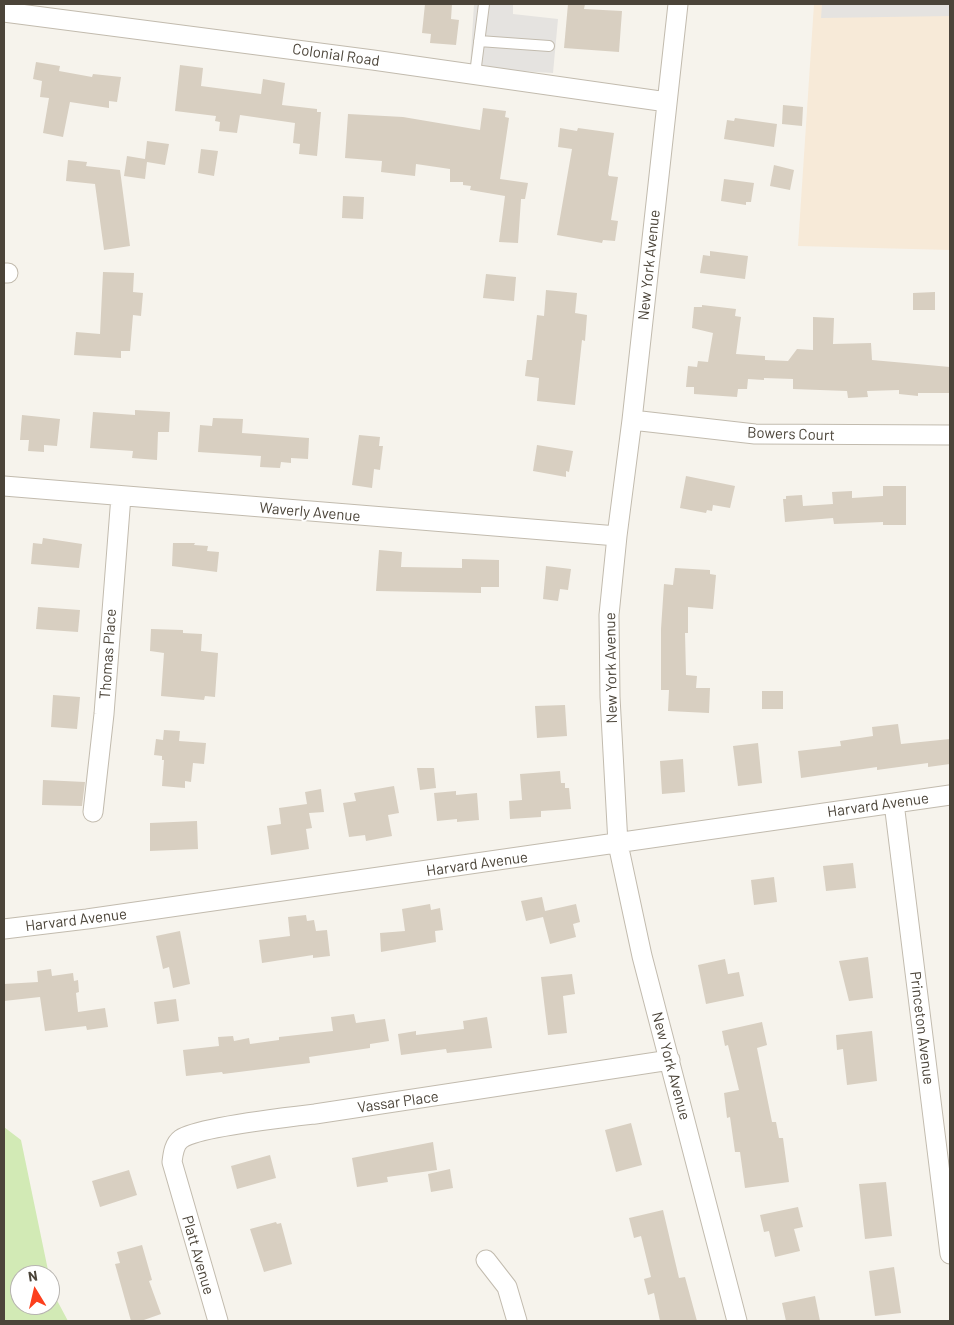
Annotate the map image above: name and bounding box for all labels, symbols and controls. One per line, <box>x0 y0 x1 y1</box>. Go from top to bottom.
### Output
street label: Colonial Road <box>291 40 381 70</box>
street label: New York Avenue <box>634 209 664 321</box>
street label: Bowers Court <box>747 423 835 445</box>
street label: Waverly Avenue <box>259 499 361 525</box>
street label: Thomas Place <box>96 608 120 700</box>
street label: New York Avenue <box>601 612 621 724</box>
street label: Harvard Avenue <box>826 789 930 821</box>
street label: Harvard Avenue <box>425 848 529 880</box>
street label: Harvard Avenue <box>24 905 128 935</box>
street label: Princeton Avenue <box>906 970 938 1086</box>
street label: New York Avenue <box>648 1010 694 1122</box>
street label: Vassar Place <box>356 1087 440 1117</box>
street label: Platt Avenue <box>178 1213 218 1297</box>
north arrow <box>10 1265 60 1315</box>
text: N <box>27 1267 39 1285</box>

